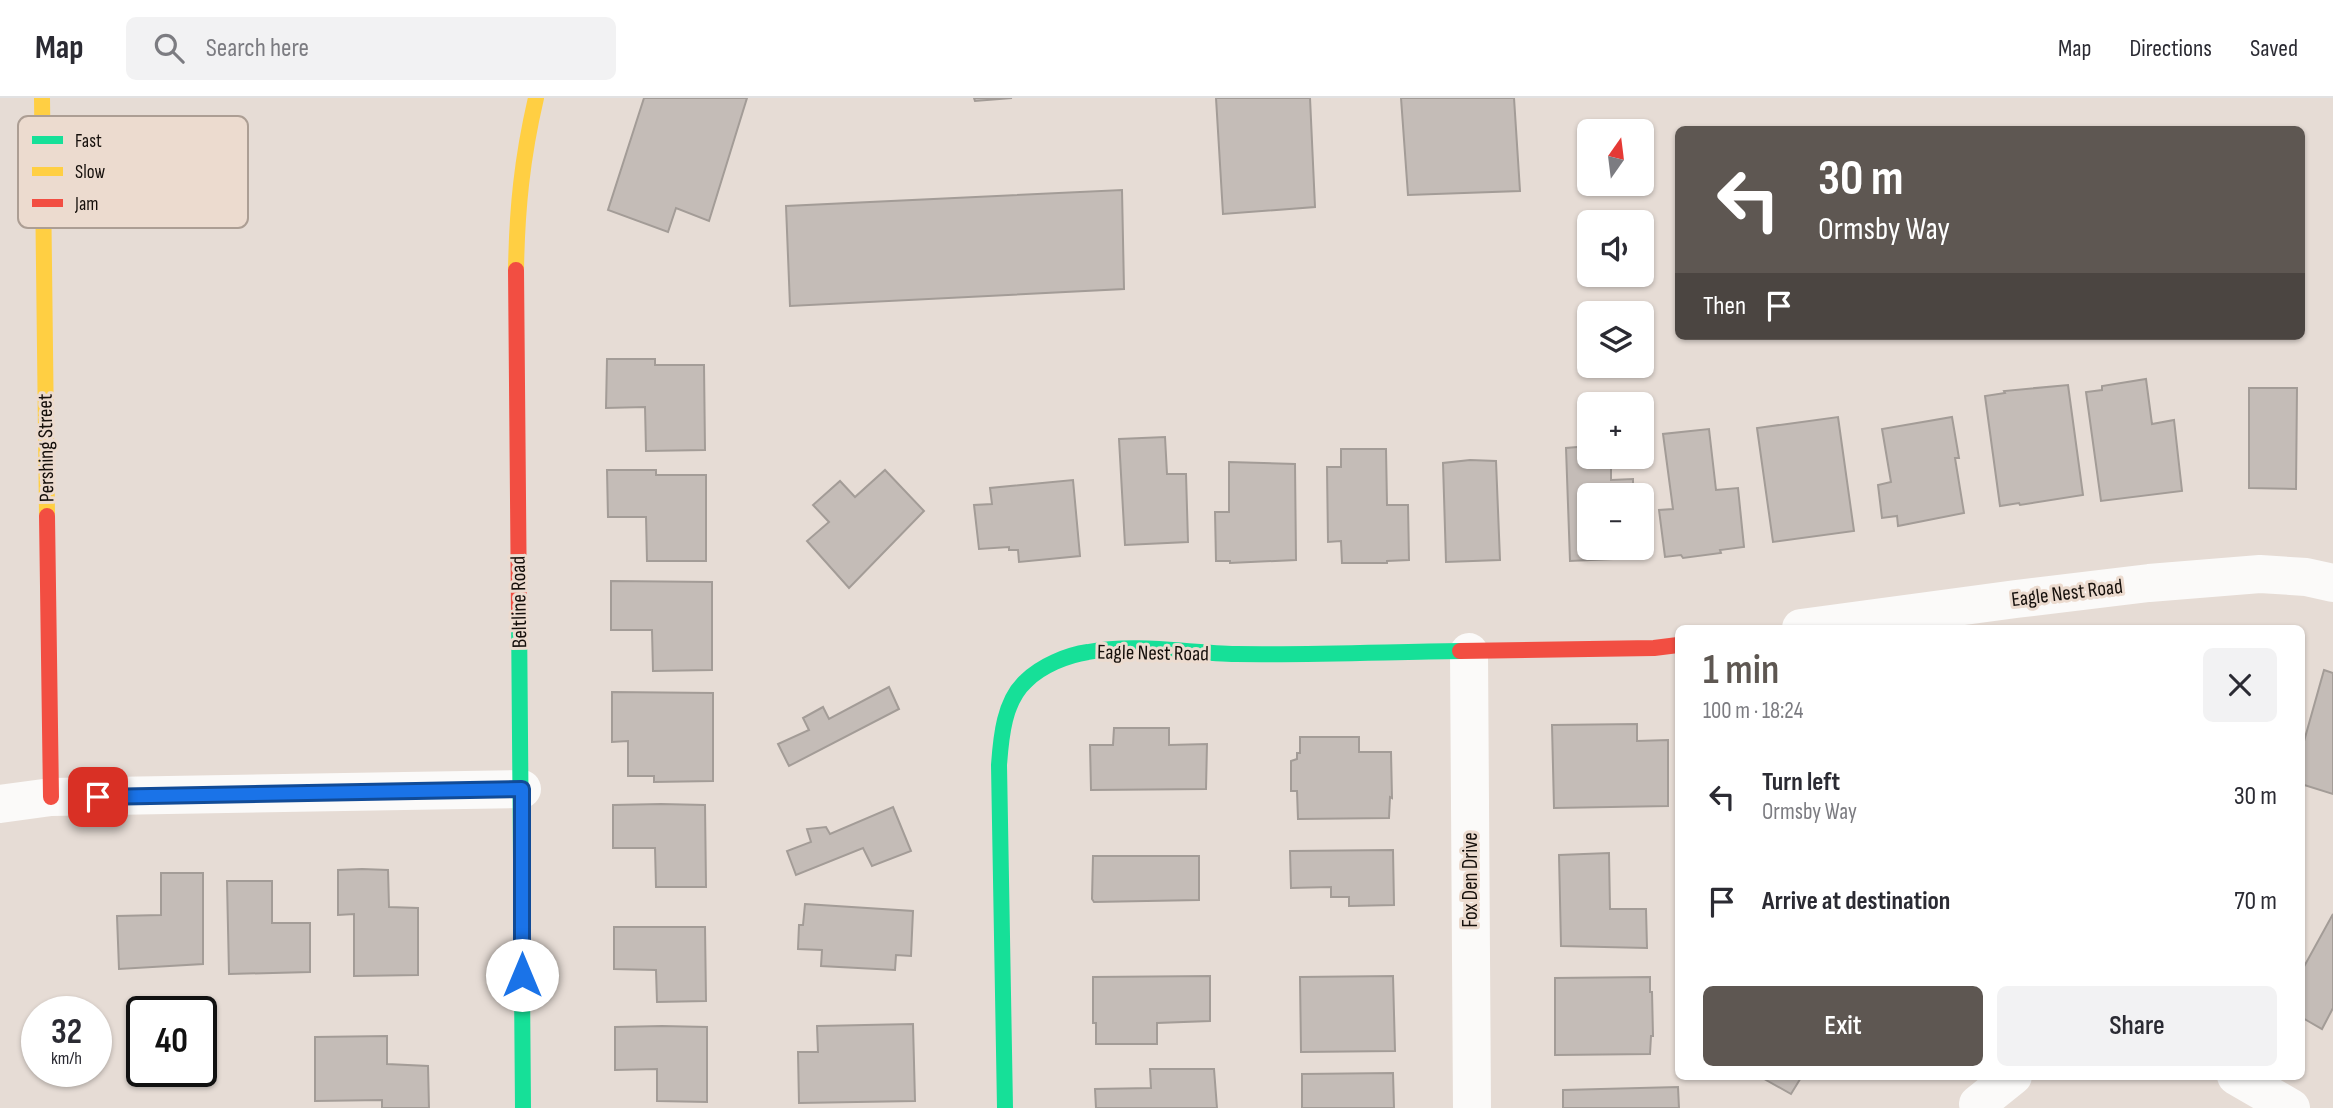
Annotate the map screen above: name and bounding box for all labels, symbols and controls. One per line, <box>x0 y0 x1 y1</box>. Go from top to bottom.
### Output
search box <box>126 17 616 80</box>
text: Map <box>35 28 84 68</box>
icon: search <box>150 29 188 67</box>
text: Search here <box>206 33 309 64</box>
text: Map <box>2058 34 2091 63</box>
text: Directions <box>2129 34 2212 63</box>
text: Saved <box>2250 34 2298 63</box>
legend <box>18 116 248 228</box>
north arrow <box>1577 119 1654 196</box>
map controls <box>1577 119 1654 560</box>
text: Fast <box>75 130 102 153</box>
text: 30 m <box>1818 150 1903 209</box>
icon: left <box>1703 154 1794 245</box>
text: Slow <box>75 161 105 184</box>
text: Jam <box>74 193 98 216</box>
button: sound <box>1577 210 1654 287</box>
text: Ormsby Way <box>1818 210 1950 249</box>
icon: arrive <box>1760 287 1798 325</box>
text: Then <box>1703 291 1746 322</box>
button: layers <box>1577 301 1654 378</box>
button: + <box>1577 392 1654 469</box>
street label: Pershing Street <box>33 394 59 502</box>
button: − <box>1577 483 1654 560</box>
street label: Beltline Road <box>506 556 532 648</box>
street label: Eagle Nest Road <box>2010 574 2124 612</box>
street label: Eagle Nest Road <box>1097 640 1209 666</box>
text: 1 min <box>1703 645 1779 696</box>
button: close <box>2203 648 2277 722</box>
text: 100 m · 18:24 <box>1703 697 1803 725</box>
pin <box>68 767 128 827</box>
text: Turn left <box>1762 767 1840 798</box>
icon: arrive <box>79 778 117 816</box>
icon: left <box>1703 778 1741 816</box>
text: 30 m <box>2234 781 2277 812</box>
text: Ormsby Way <box>1762 798 1857 826</box>
street label: Fox Den Drive <box>1458 832 1483 928</box>
icon: arrive <box>1703 883 1741 921</box>
text: Arrive at destination <box>1762 886 1950 917</box>
text: 70 m <box>2234 886 2277 917</box>
position arrow <box>485 938 559 1012</box>
button: Exit <box>1703 986 1983 1066</box>
button: Share <box>1997 986 2277 1066</box>
speed limit sign: 40 <box>126 996 217 1087</box>
text: 32 <box>51 1011 82 1054</box>
text: km/h <box>51 1048 82 1069</box>

